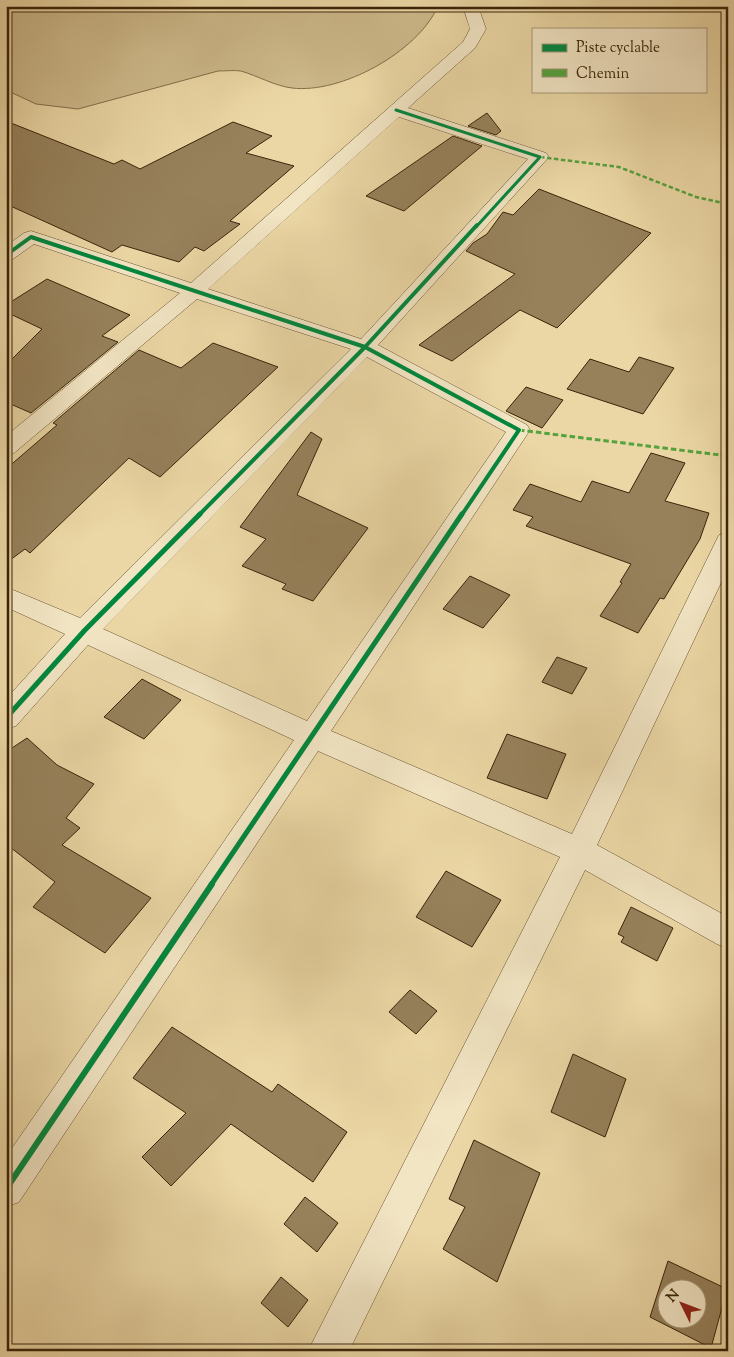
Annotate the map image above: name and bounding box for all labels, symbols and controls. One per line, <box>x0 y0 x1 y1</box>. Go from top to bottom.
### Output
legend <box>532 28 706 92</box>
text: Piste cyclable <box>576 38 660 59</box>
text: Chemin <box>576 64 629 85</box>
north arrow <box>656 1280 706 1330</box>
text: N <box>663 1286 685 1307</box>

